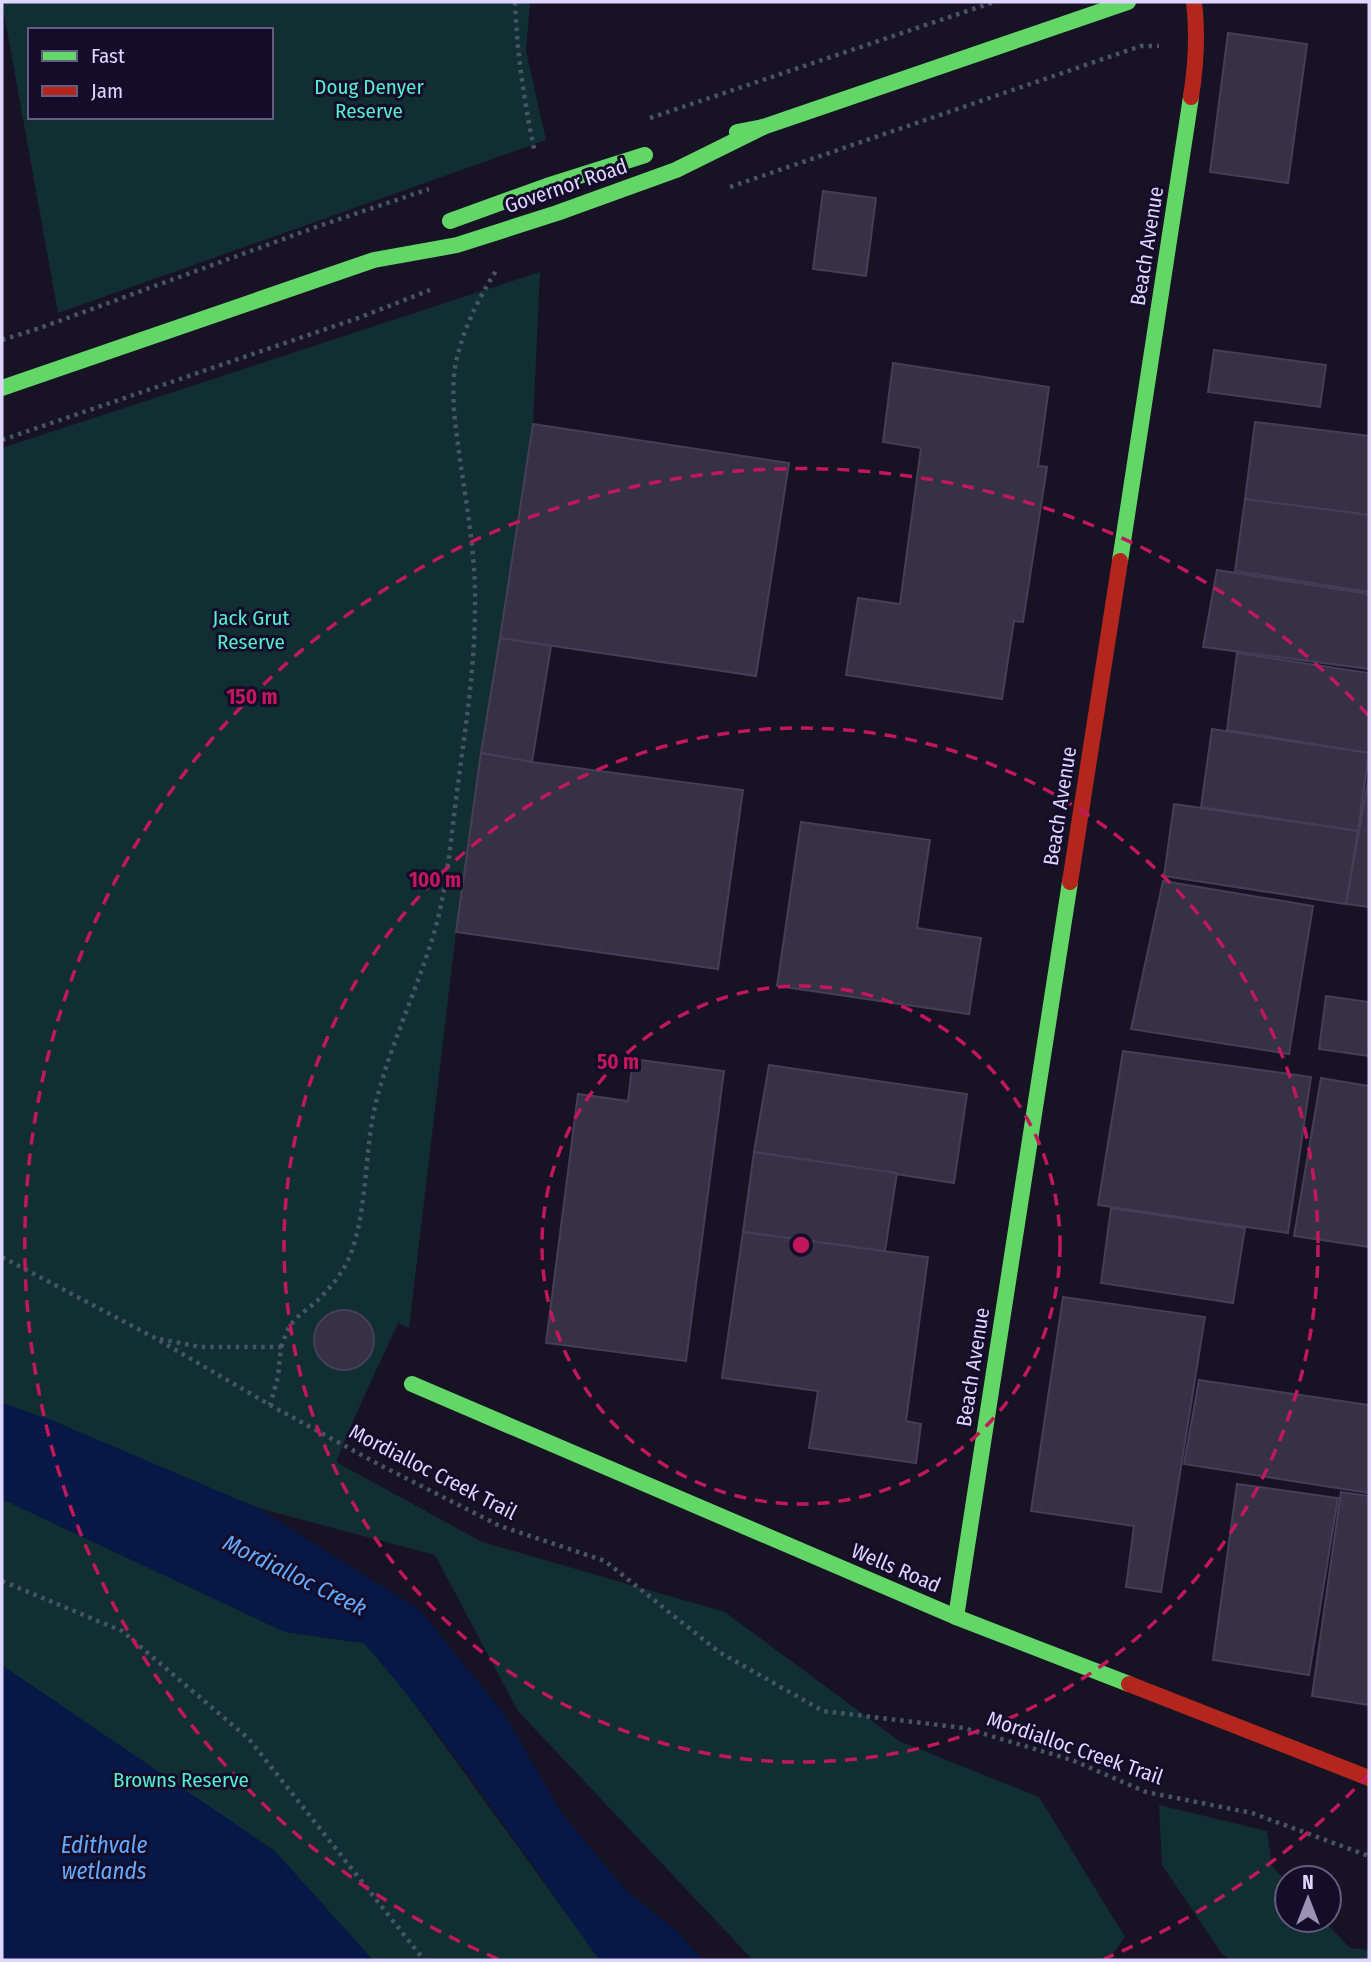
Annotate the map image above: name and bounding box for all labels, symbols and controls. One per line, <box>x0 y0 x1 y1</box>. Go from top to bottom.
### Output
legend <box>28 28 273 119</box>
text: Fast <box>91 43 125 69</box>
park label: Doug Denyer Reserve <box>314 74 424 124</box>
text: Jam <box>91 78 123 104</box>
street label: Governor Road <box>501 153 631 219</box>
street label: Beach Avenue <box>1125 185 1169 307</box>
park label: Jack Grut Reserve <box>213 605 290 655</box>
text: 150 m <box>226 684 278 710</box>
street label: Beach Avenue <box>1038 745 1082 867</box>
text: 100 m <box>409 867 461 893</box>
text: 50 m <box>597 1049 639 1075</box>
centre of rings <box>789 1233 813 1257</box>
street label: Beach Avenue <box>951 1306 995 1428</box>
street label: Mordialloc Creek Trail <box>345 1418 522 1526</box>
water label: Mordialloc Creek <box>219 1528 371 1622</box>
street label: Wells Road <box>847 1538 945 1598</box>
street label: Mordialloc Creek Trail <box>983 1706 1167 1791</box>
park label: Browns Reserve <box>113 1767 249 1793</box>
water label: Edithvale wetlands <box>61 1831 147 1885</box>
north arrow <box>1273 1864 1343 1934</box>
text: N <box>1302 1871 1314 1894</box>

